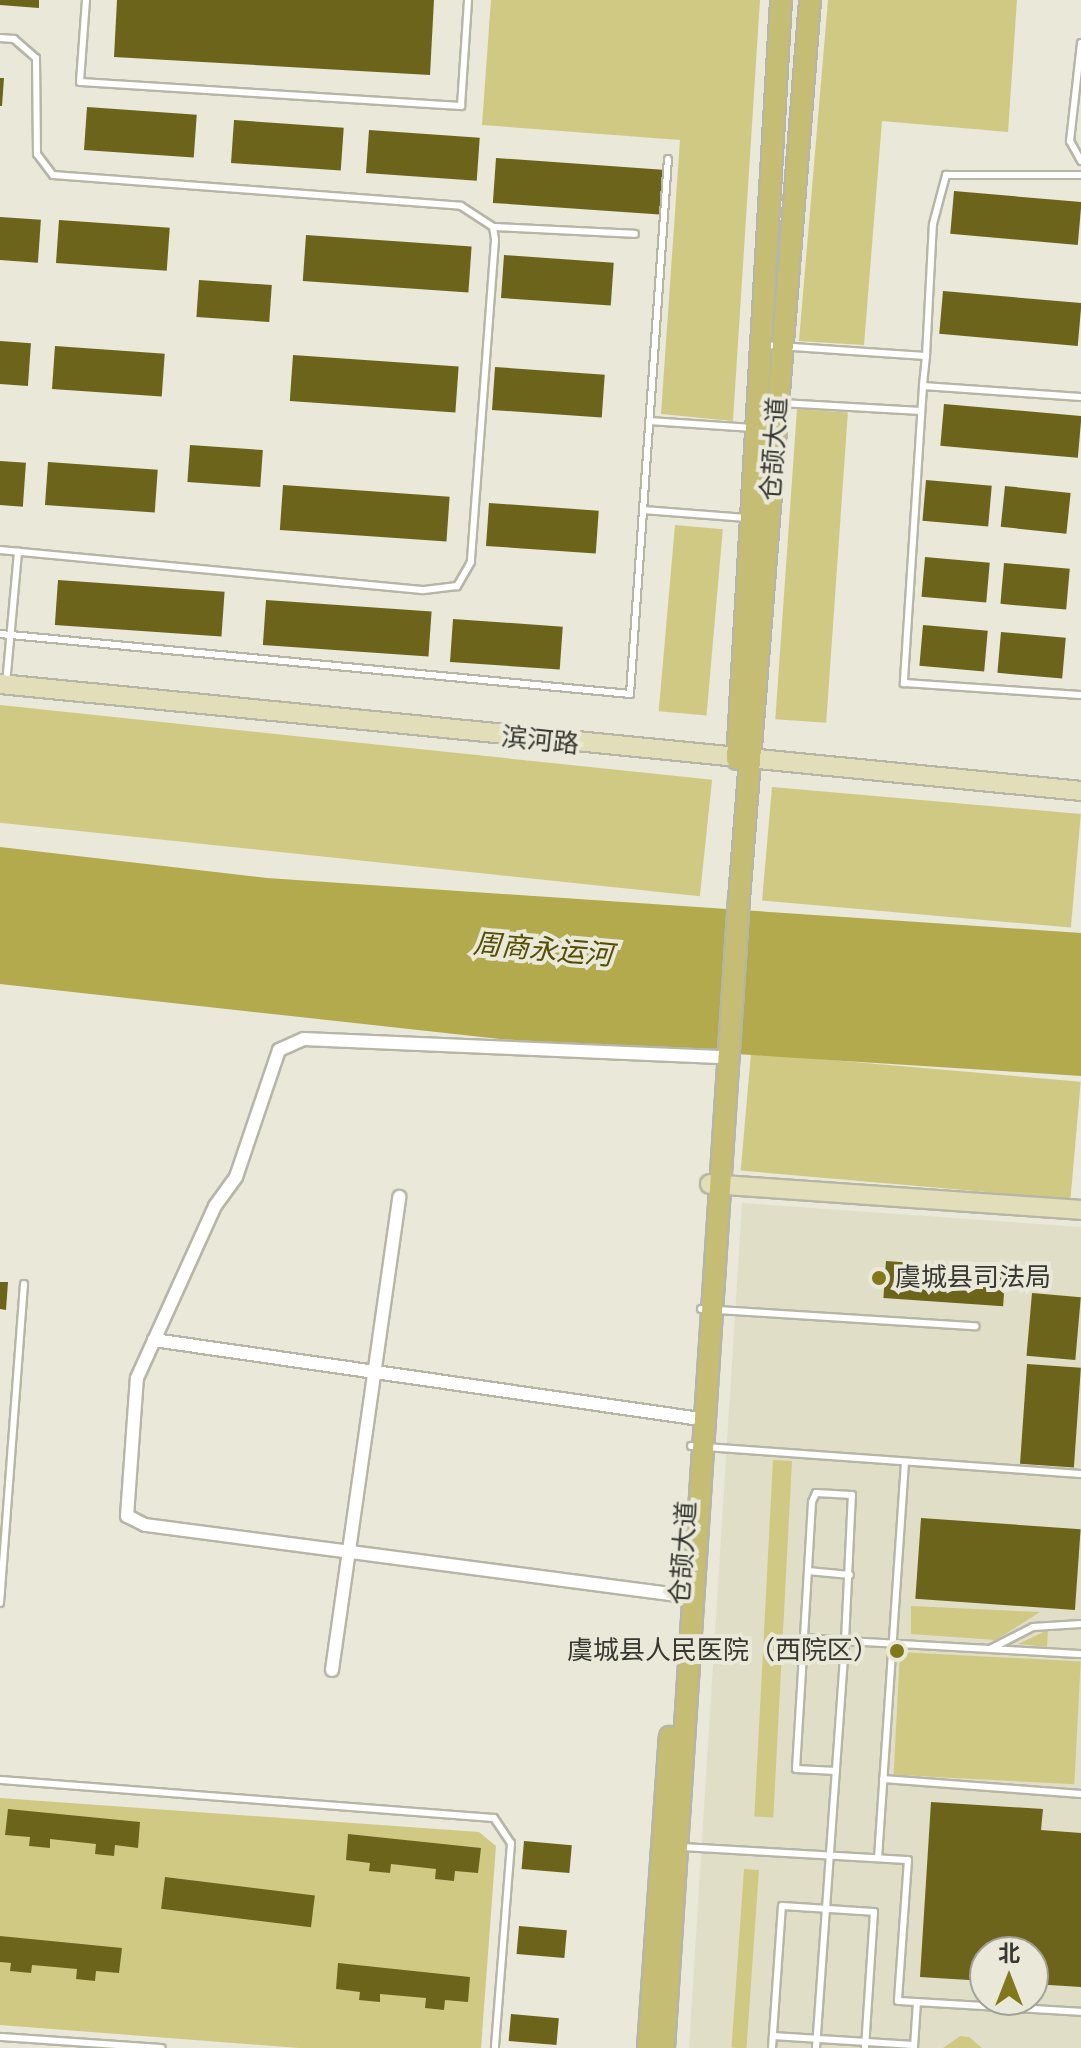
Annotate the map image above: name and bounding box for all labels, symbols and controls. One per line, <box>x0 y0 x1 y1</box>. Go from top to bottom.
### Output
street label: 仓颉大道 <box>756 396 794 502</box>
street label: 滨河路 <box>500 721 580 761</box>
water label: 周商永运河 <box>472 927 614 973</box>
place label: 虞城县司法局 <box>895 1262 1051 1294</box>
marker: 虞城县司法局 <box>870 1269 888 1287</box>
street label: 仓颉大道 <box>665 1500 703 1606</box>
place label: 虞城县人民医院（西院区） <box>567 1635 879 1667</box>
marker: 虞城县人民医院（西院区） <box>886 1640 908 1662</box>
north arrow <box>969 1936 1049 2016</box>
text: 北 <box>998 1941 1020 1966</box>

